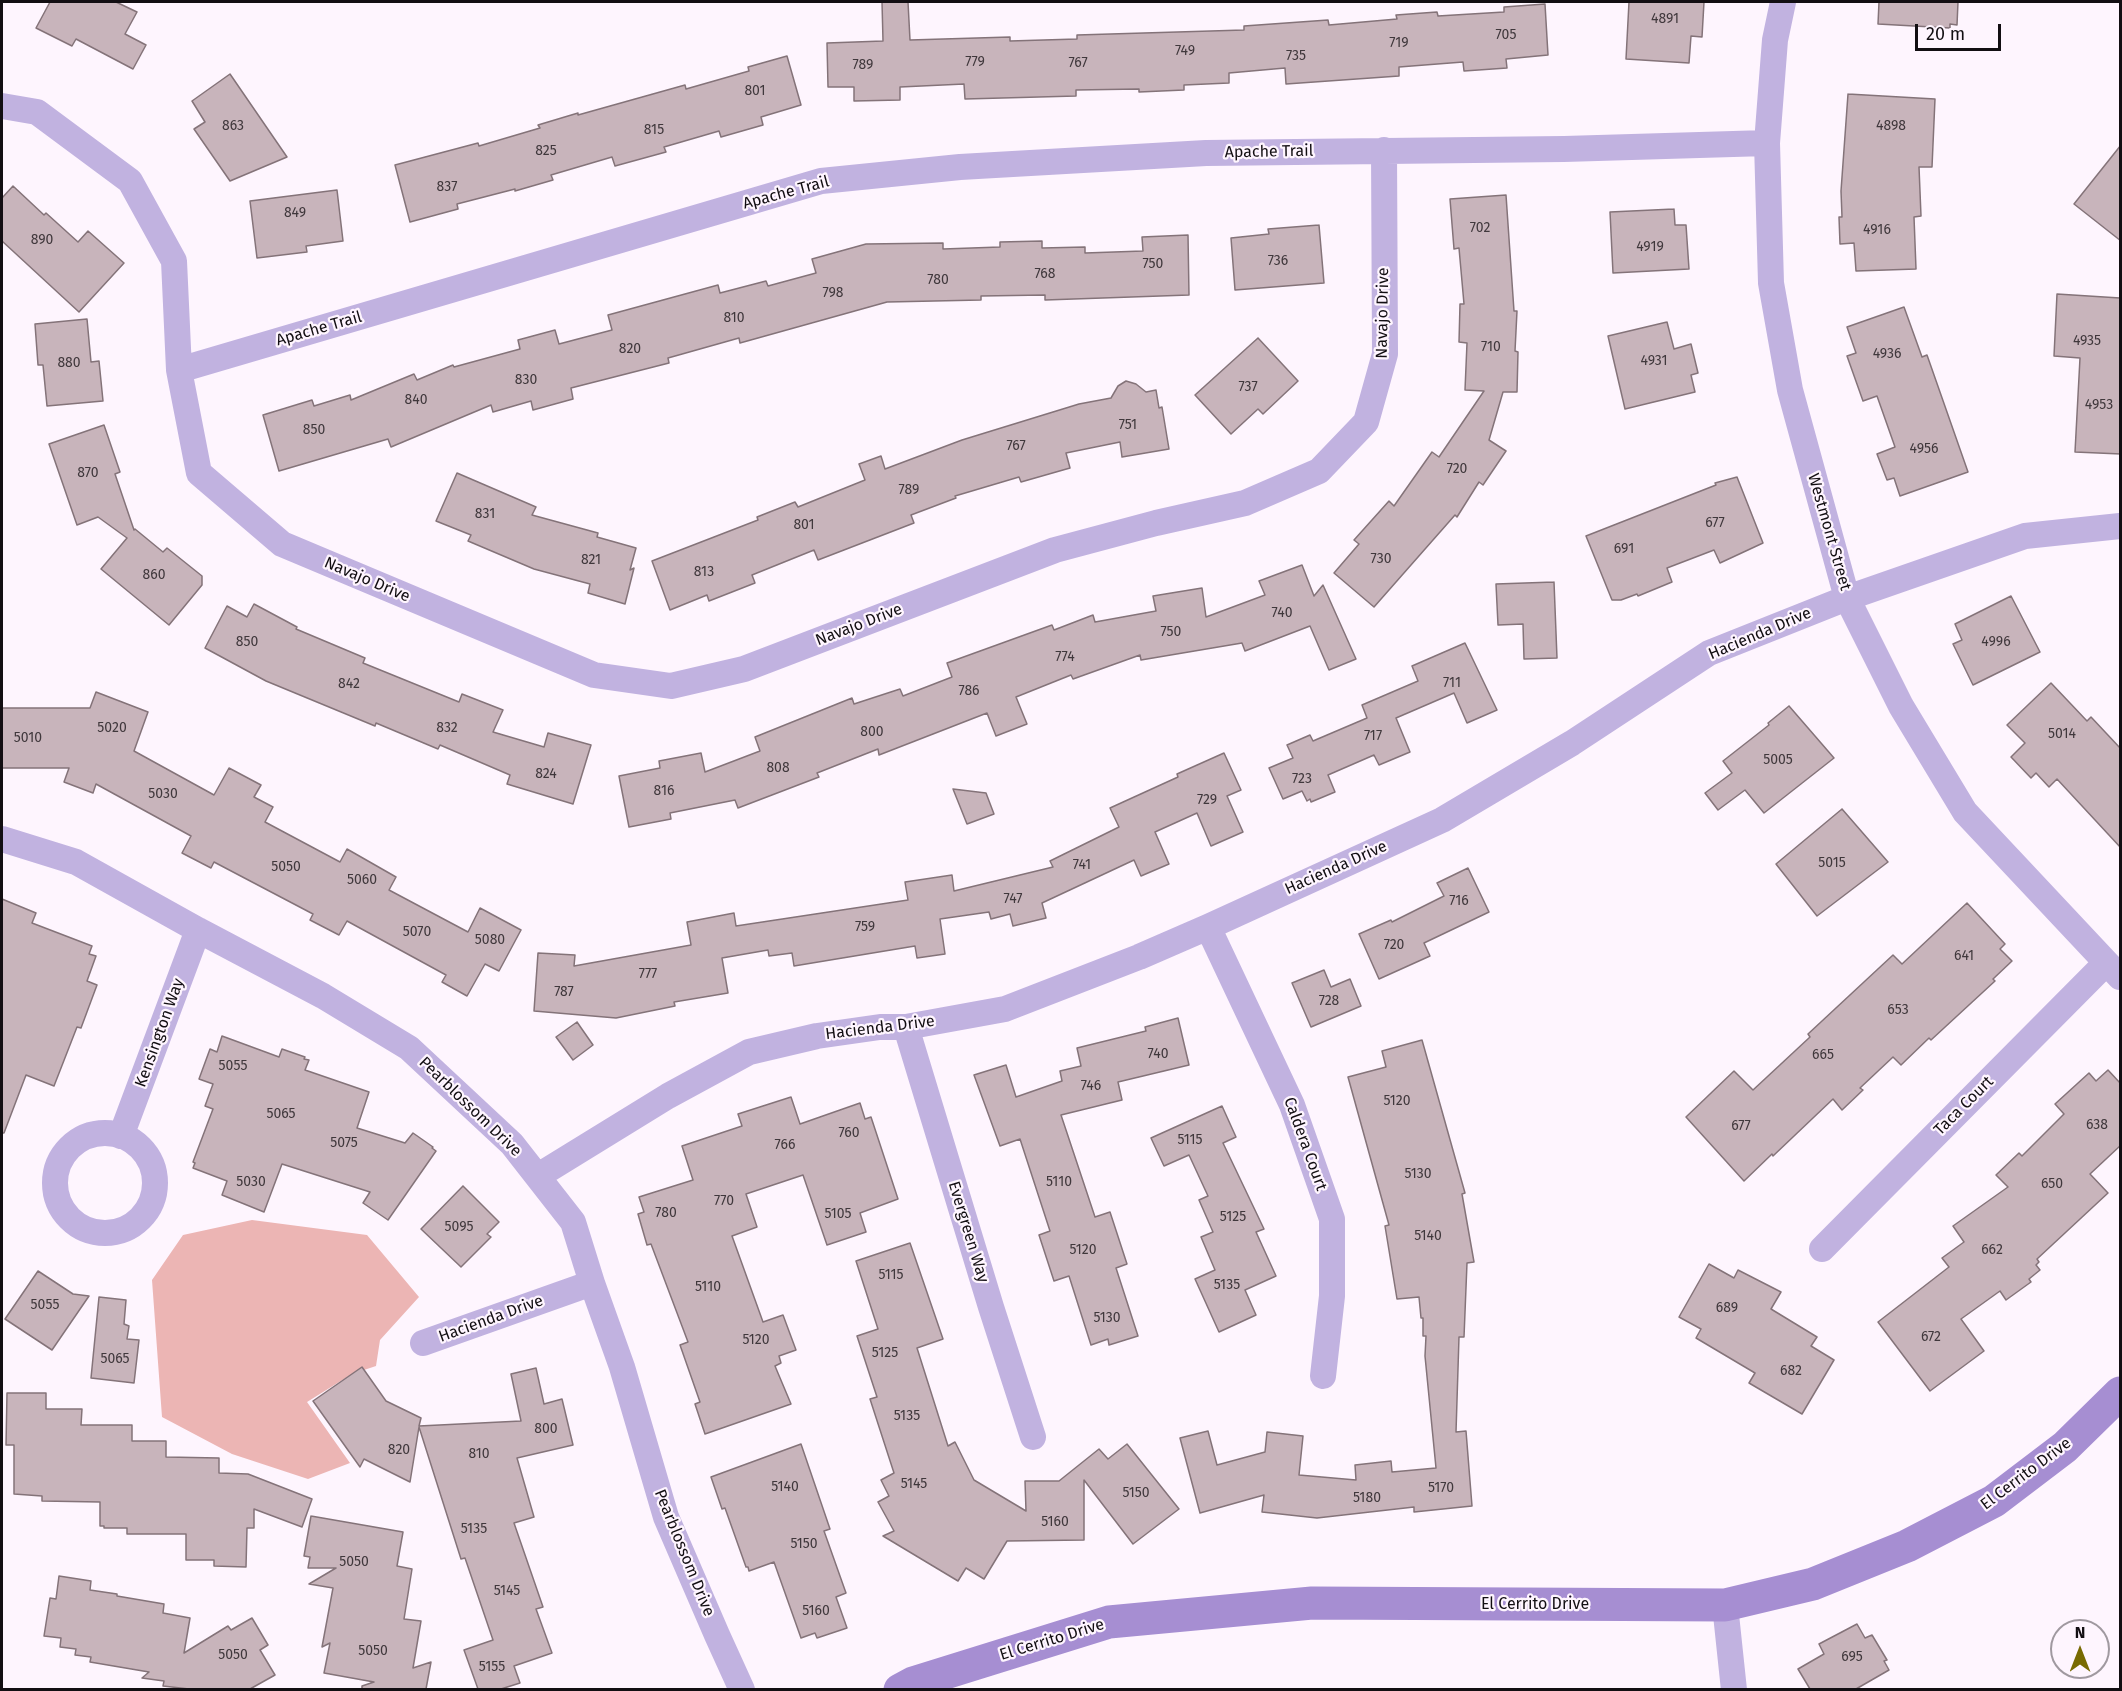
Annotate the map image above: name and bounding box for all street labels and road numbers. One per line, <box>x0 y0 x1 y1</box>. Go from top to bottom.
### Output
street label: Apache Trail <box>1225 142 1313 162</box>
street label: Apache Trail <box>741 172 831 214</box>
street label: Navajo Drive <box>1373 267 1393 359</box>
street label: Apache Trail <box>274 308 364 350</box>
street label: Westmont Street <box>1803 471 1855 593</box>
street label: Navajo Drive <box>321 553 413 607</box>
street label: Navajo Drive <box>813 600 905 650</box>
street label: Hacienda Drive <box>1706 604 1814 664</box>
street label: Hacienda Drive <box>1282 837 1390 899</box>
street label: Kensington Way <box>131 976 189 1090</box>
street label: Hacienda Drive <box>824 1012 936 1044</box>
street label: Pearblossom Drive <box>415 1053 525 1161</box>
street label: Taca Court <box>1930 1072 1998 1140</box>
street label: Caldera Court <box>1279 1095 1331 1193</box>
street label: Evergreen Way <box>943 1179 993 1285</box>
street label: Hacienda Drive <box>436 1291 546 1347</box>
street label: El Cerrito Drive <box>1977 1434 2075 1514</box>
street label: Pearblossom Drive <box>650 1487 718 1619</box>
street label: El Cerrito Drive <box>1481 1595 1589 1615</box>
street label: El Cerrito Drive <box>997 1615 1107 1665</box>

